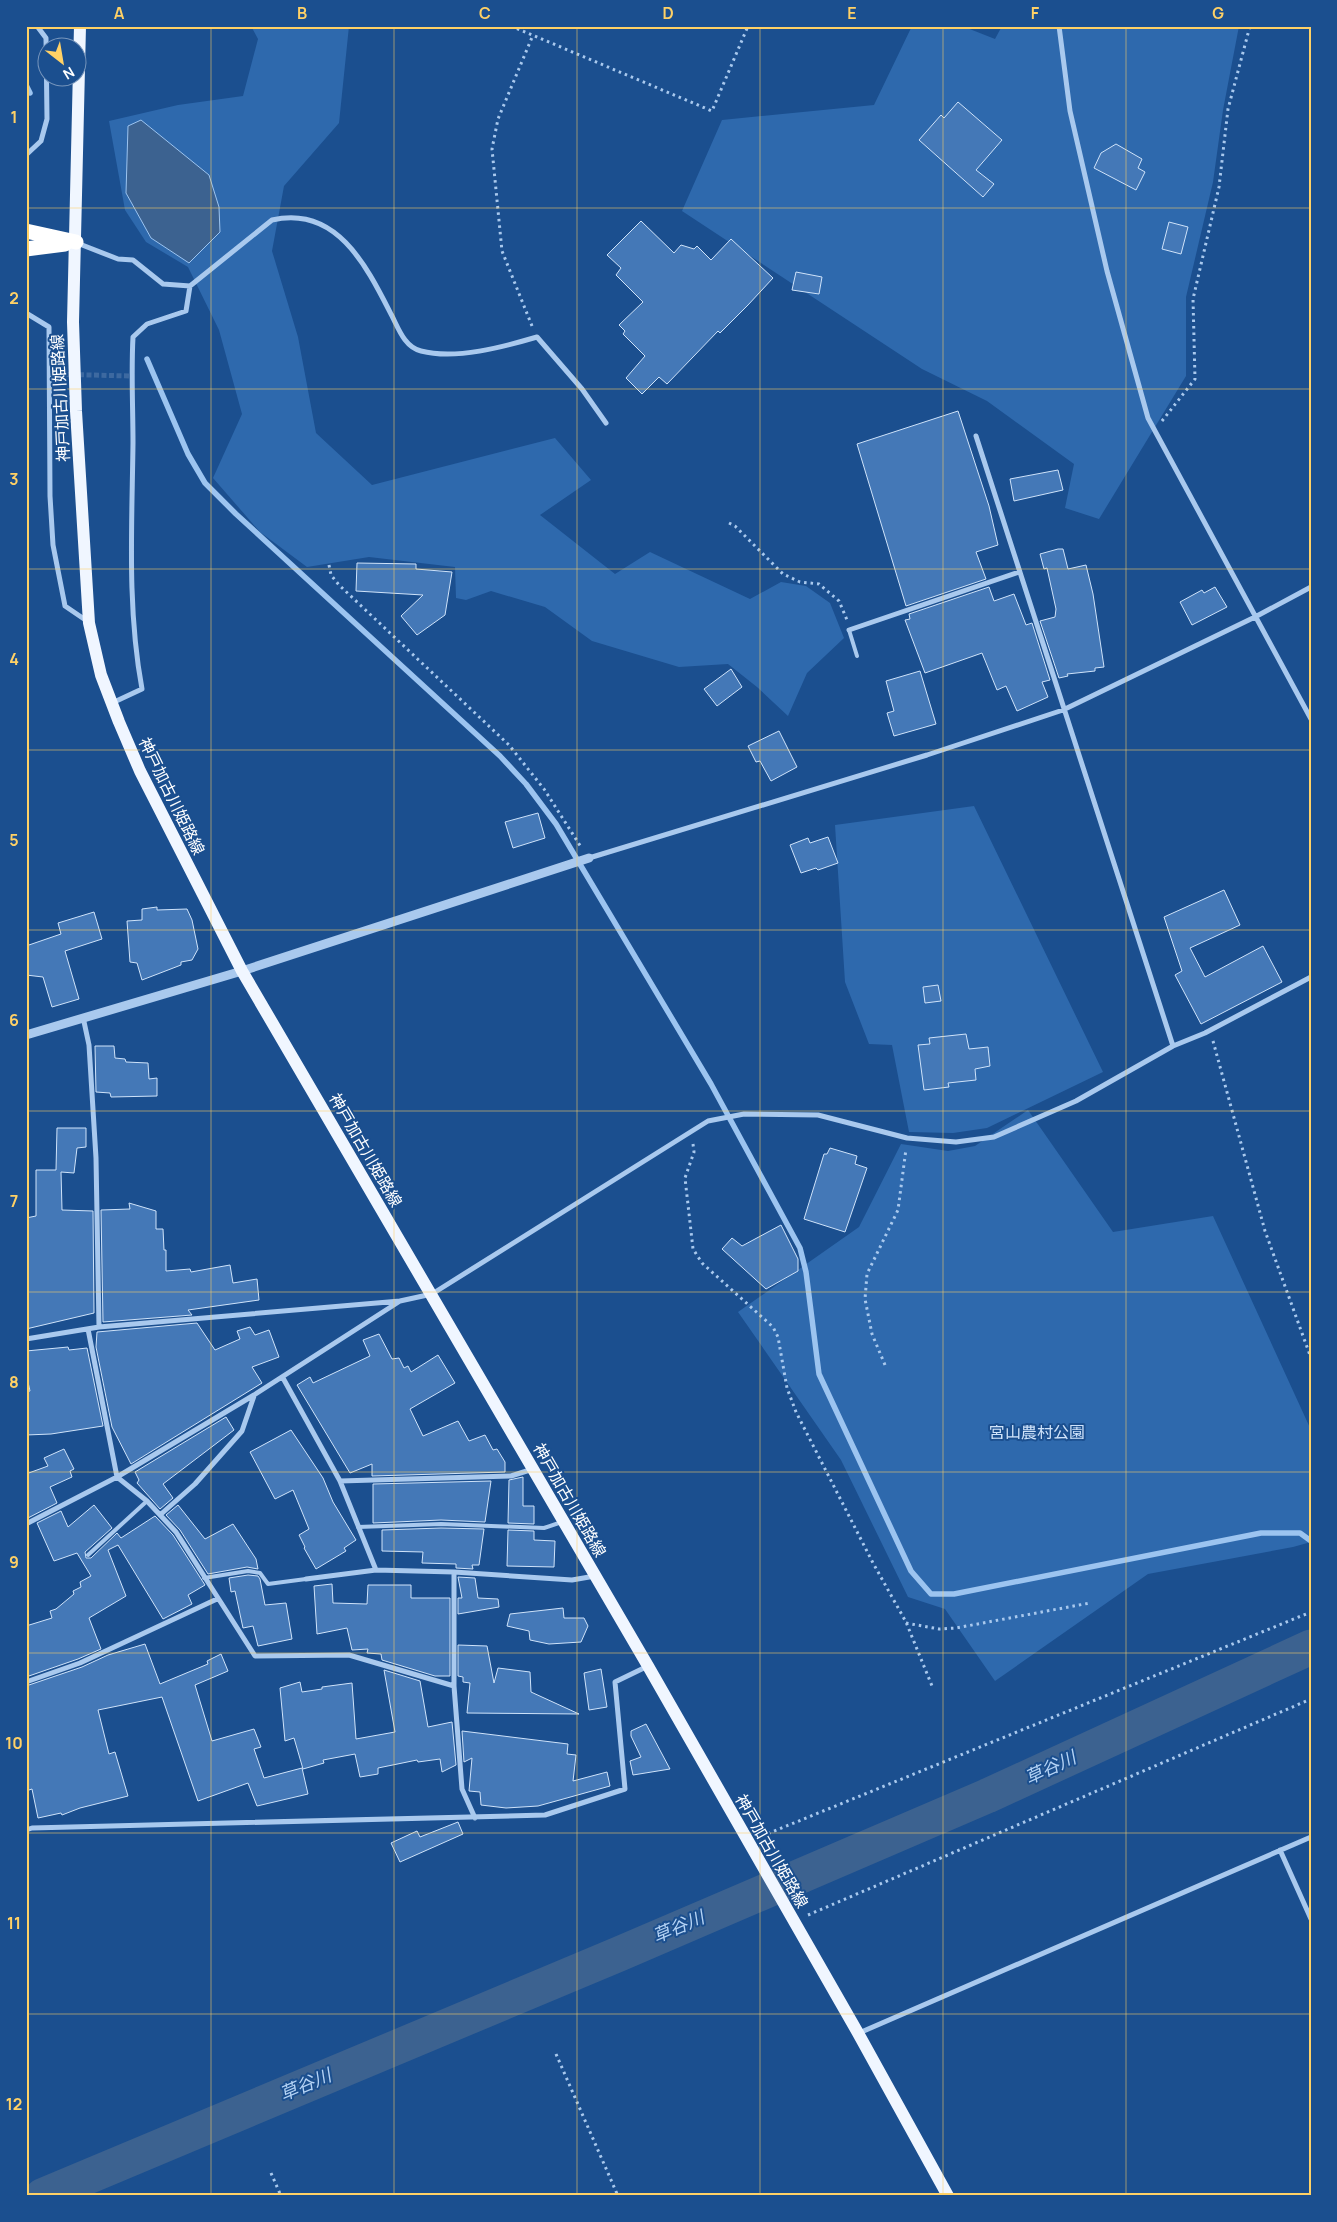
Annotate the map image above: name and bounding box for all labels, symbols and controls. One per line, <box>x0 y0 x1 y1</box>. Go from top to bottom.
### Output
text: A <box>114 2 125 24</box>
text: B <box>297 2 307 24</box>
text: C <box>479 2 491 24</box>
text: D <box>662 2 674 24</box>
text: E <box>847 2 857 24</box>
text: F <box>1031 2 1040 24</box>
text: G <box>1212 2 1224 24</box>
north arrow <box>38 38 88 88</box>
text: N <box>60 63 78 84</box>
text: 1 <box>10 106 18 128</box>
text: 2 <box>9 287 19 309</box>
street label: 神戸加古川姫路線 <box>46 334 74 462</box>
text: 3 <box>9 468 19 490</box>
text: 4 <box>9 648 19 670</box>
street label: 神戸加古川姫路線 <box>134 734 210 858</box>
text: 5 <box>9 829 19 851</box>
text: 6 <box>9 1009 19 1031</box>
street label: 神戸加古川姫路線 <box>324 1089 408 1211</box>
text: 7 <box>10 1190 18 1212</box>
text: 8 <box>9 1371 19 1393</box>
park label: 宮山農村公園 <box>989 1421 1085 1443</box>
street label: 神戸加古川姫路線 <box>528 1439 612 1561</box>
text: 9 <box>9 1551 19 1573</box>
text: 10 <box>5 1732 23 1754</box>
water label: 草谷川 <box>1020 1744 1081 1789</box>
street label: 神戸加古川姫路線 <box>730 1790 814 1912</box>
water label: 草谷川 <box>648 1904 709 1948</box>
text: 11 <box>7 1912 21 1934</box>
water label: 草谷川 <box>275 2062 336 2106</box>
text: 12 <box>6 2093 22 2115</box>

